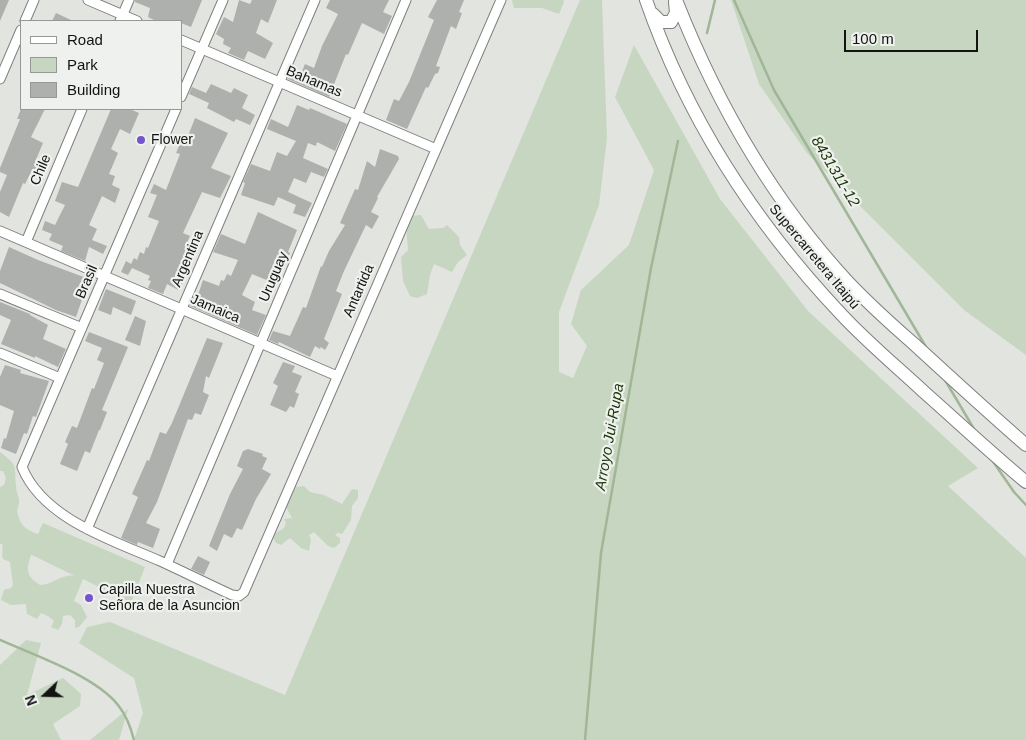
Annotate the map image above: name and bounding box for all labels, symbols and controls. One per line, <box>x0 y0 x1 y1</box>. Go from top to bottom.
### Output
legend <box>20 20 182 110</box>
scale bar <box>846 20 980 52</box>
text: 100 m <box>852 30 894 47</box>
text: Road <box>67 31 103 48</box>
text: Park <box>67 56 98 73</box>
street label: Bahamas <box>283 63 345 101</box>
text: Building <box>67 81 120 98</box>
place label: Flower <box>151 132 193 148</box>
marker: Flower <box>135 134 147 146</box>
water label: 8431311-12 <box>807 134 863 210</box>
street label: Chile <box>27 152 55 188</box>
street label: Supercarretera Itaipú <box>765 201 863 313</box>
street label: Argentina <box>169 228 207 290</box>
street label: Uruguay <box>256 249 292 305</box>
street label: Antartida <box>340 262 378 320</box>
street label: Brasil <box>72 263 102 301</box>
street label: Jamaica <box>188 291 242 327</box>
water label: Arroyo Jui-Rupa <box>592 382 628 492</box>
place label: Capilla Nuestra Señora de la Asuncion <box>99 582 240 614</box>
marker: Capilla Nuestra Señora de la Asuncion <box>83 592 95 604</box>
north arrow <box>20 670 70 720</box>
text: N <box>22 693 40 708</box>

